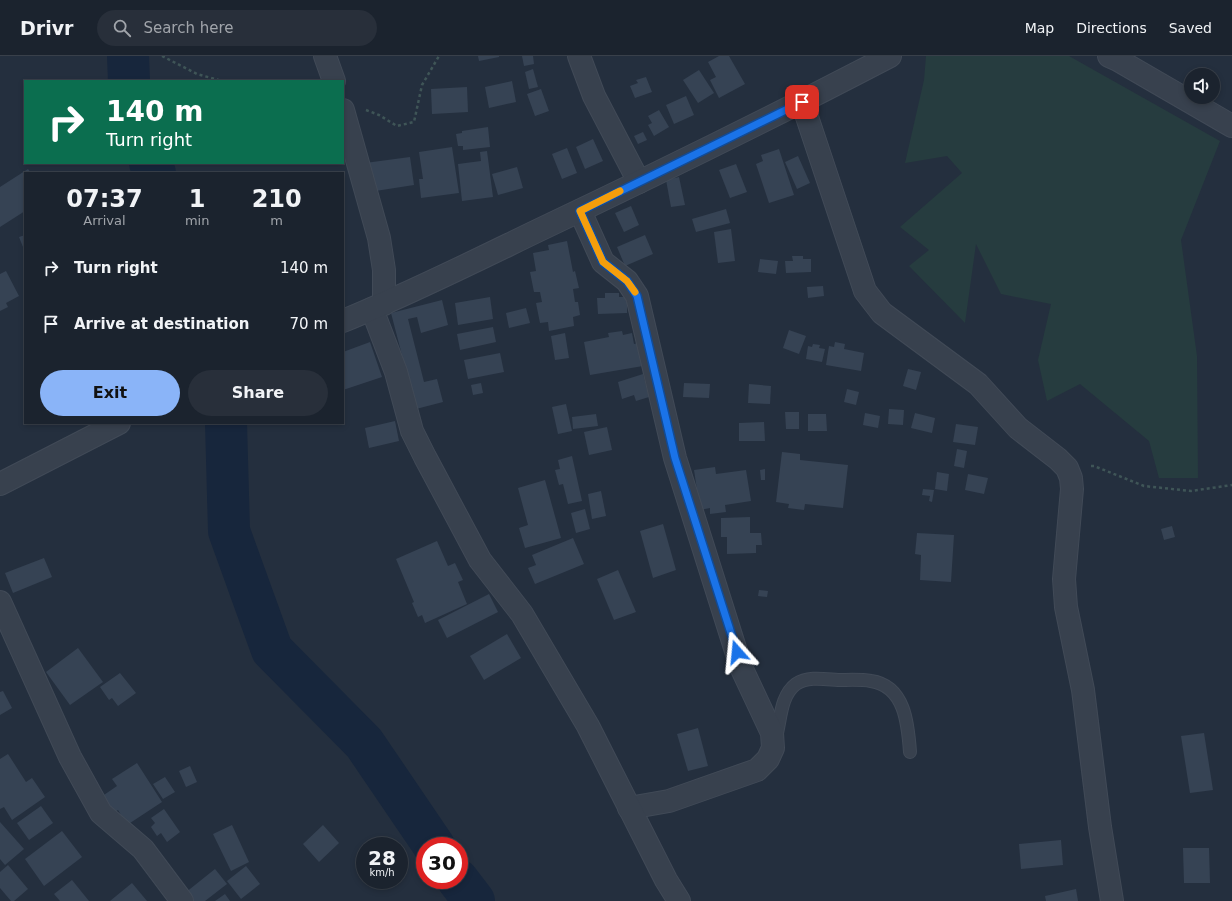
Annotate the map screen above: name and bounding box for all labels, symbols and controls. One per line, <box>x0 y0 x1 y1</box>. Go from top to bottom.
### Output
search box <box>97 10 377 46</box>
text: Drivr <box>20 17 73 39</box>
icon: search <box>111 17 133 39</box>
text: Search here <box>143 19 234 37</box>
text: Map <box>1025 20 1054 36</box>
text: Directions <box>1076 20 1147 36</box>
text: Saved <box>1169 20 1212 36</box>
map controls <box>1184 68 1220 104</box>
button: sound <box>1184 68 1220 104</box>
pin <box>785 85 819 119</box>
icon: arrive <box>791 91 813 113</box>
text: 140 m <box>106 95 203 128</box>
icon: right <box>40 96 92 148</box>
text: Turn right <box>106 129 192 150</box>
text: 07:37 <box>66 185 143 213</box>
text: 1 <box>189 185 205 213</box>
text: 210 <box>252 185 302 213</box>
text: Arrival <box>83 213 126 228</box>
text: min <box>185 213 209 228</box>
text: m <box>270 213 283 228</box>
icon: right <box>40 257 62 279</box>
text: Turn right <box>74 259 158 277</box>
text: 140 m <box>280 259 328 277</box>
icon: arrive <box>40 313 62 335</box>
text: Arrive at destination <box>74 315 249 333</box>
text: 70 m <box>290 315 328 333</box>
button: Exit <box>40 370 180 416</box>
button: Share <box>188 370 328 416</box>
position arrow <box>716 631 758 673</box>
speed limit sign: 30 <box>416 837 468 889</box>
text: 28 <box>368 846 396 870</box>
text: km/h <box>369 867 395 878</box>

